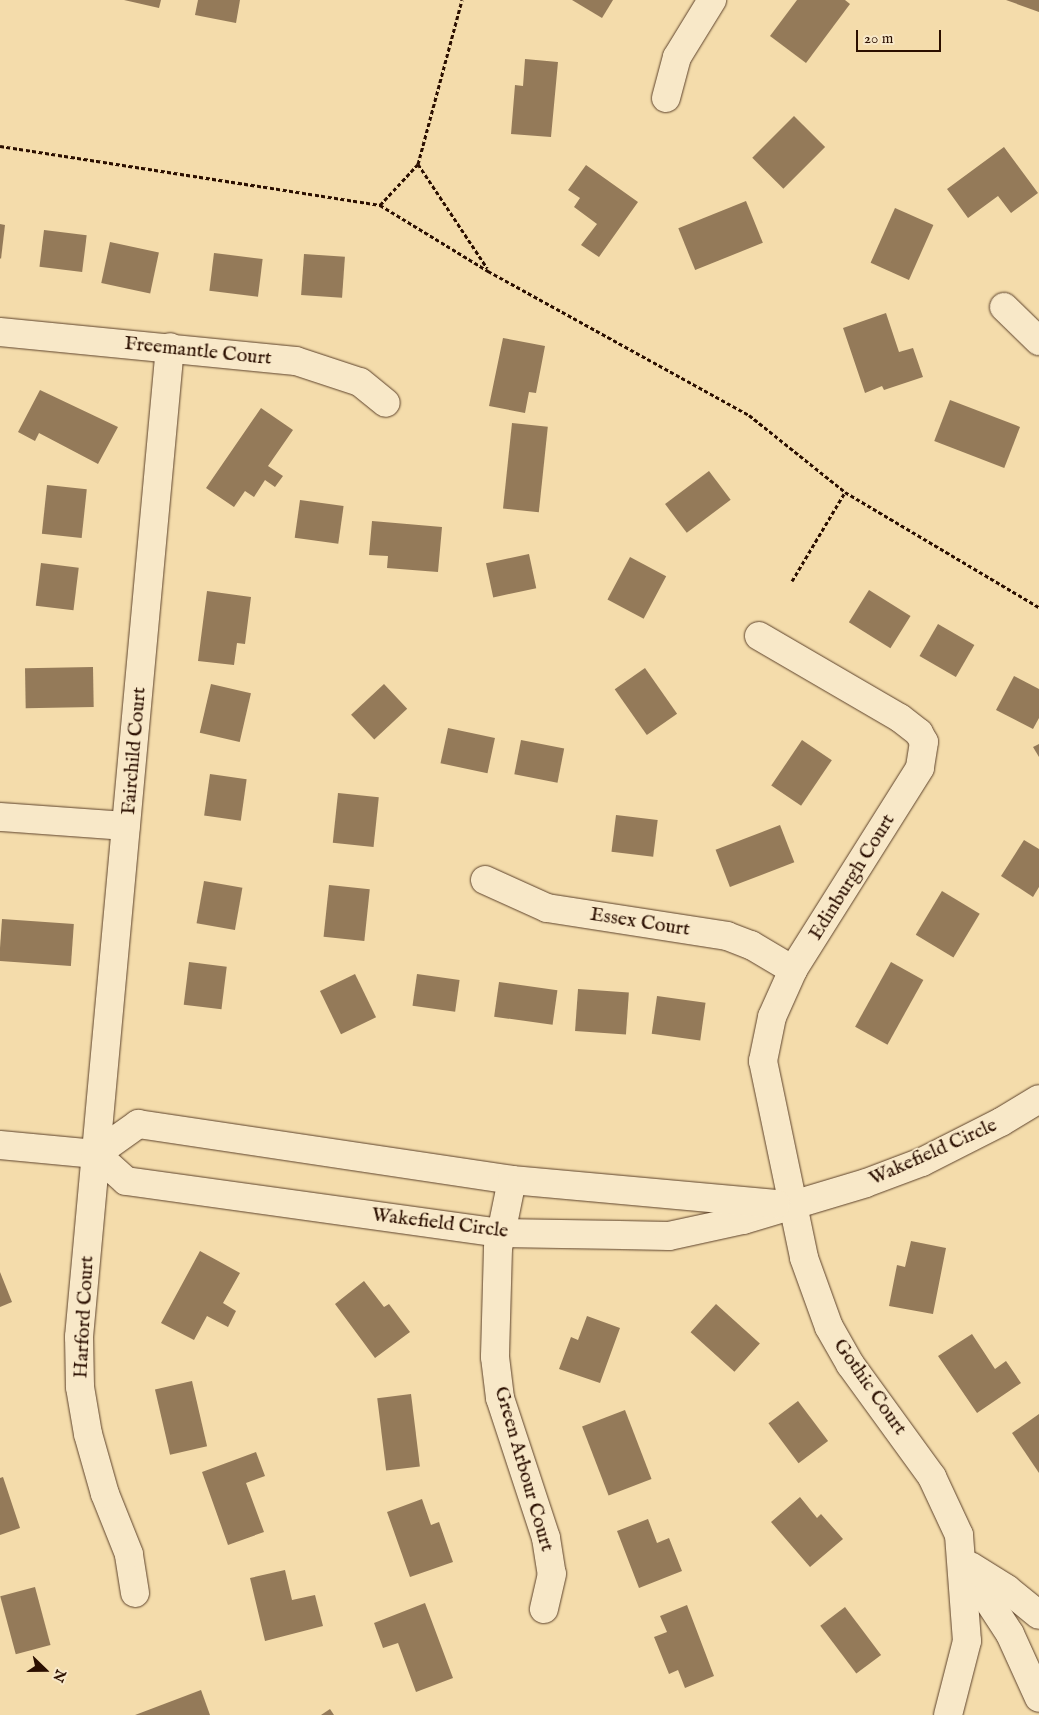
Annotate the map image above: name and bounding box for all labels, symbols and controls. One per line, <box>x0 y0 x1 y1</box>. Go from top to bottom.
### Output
scale bar <box>859 20 944 52</box>
text: 20 m <box>864 29 893 48</box>
street label: Freemantle Court <box>123 331 273 371</box>
street label: Fairchild Court <box>116 686 152 816</box>
street label: Edinburgh Court <box>804 809 900 945</box>
street label: Essex Court <box>588 902 692 942</box>
street label: Wakefield Circle <box>865 1113 1001 1191</box>
street label: Wakefield Circle <box>370 1203 510 1243</box>
street label: Harford Court <box>69 1255 99 1379</box>
street label: Gothic Court <box>828 1334 912 1440</box>
street label: Green Arbour Court <box>489 1384 559 1554</box>
north arrow <box>20 1645 70 1695</box>
text: N <box>48 1667 70 1685</box>

